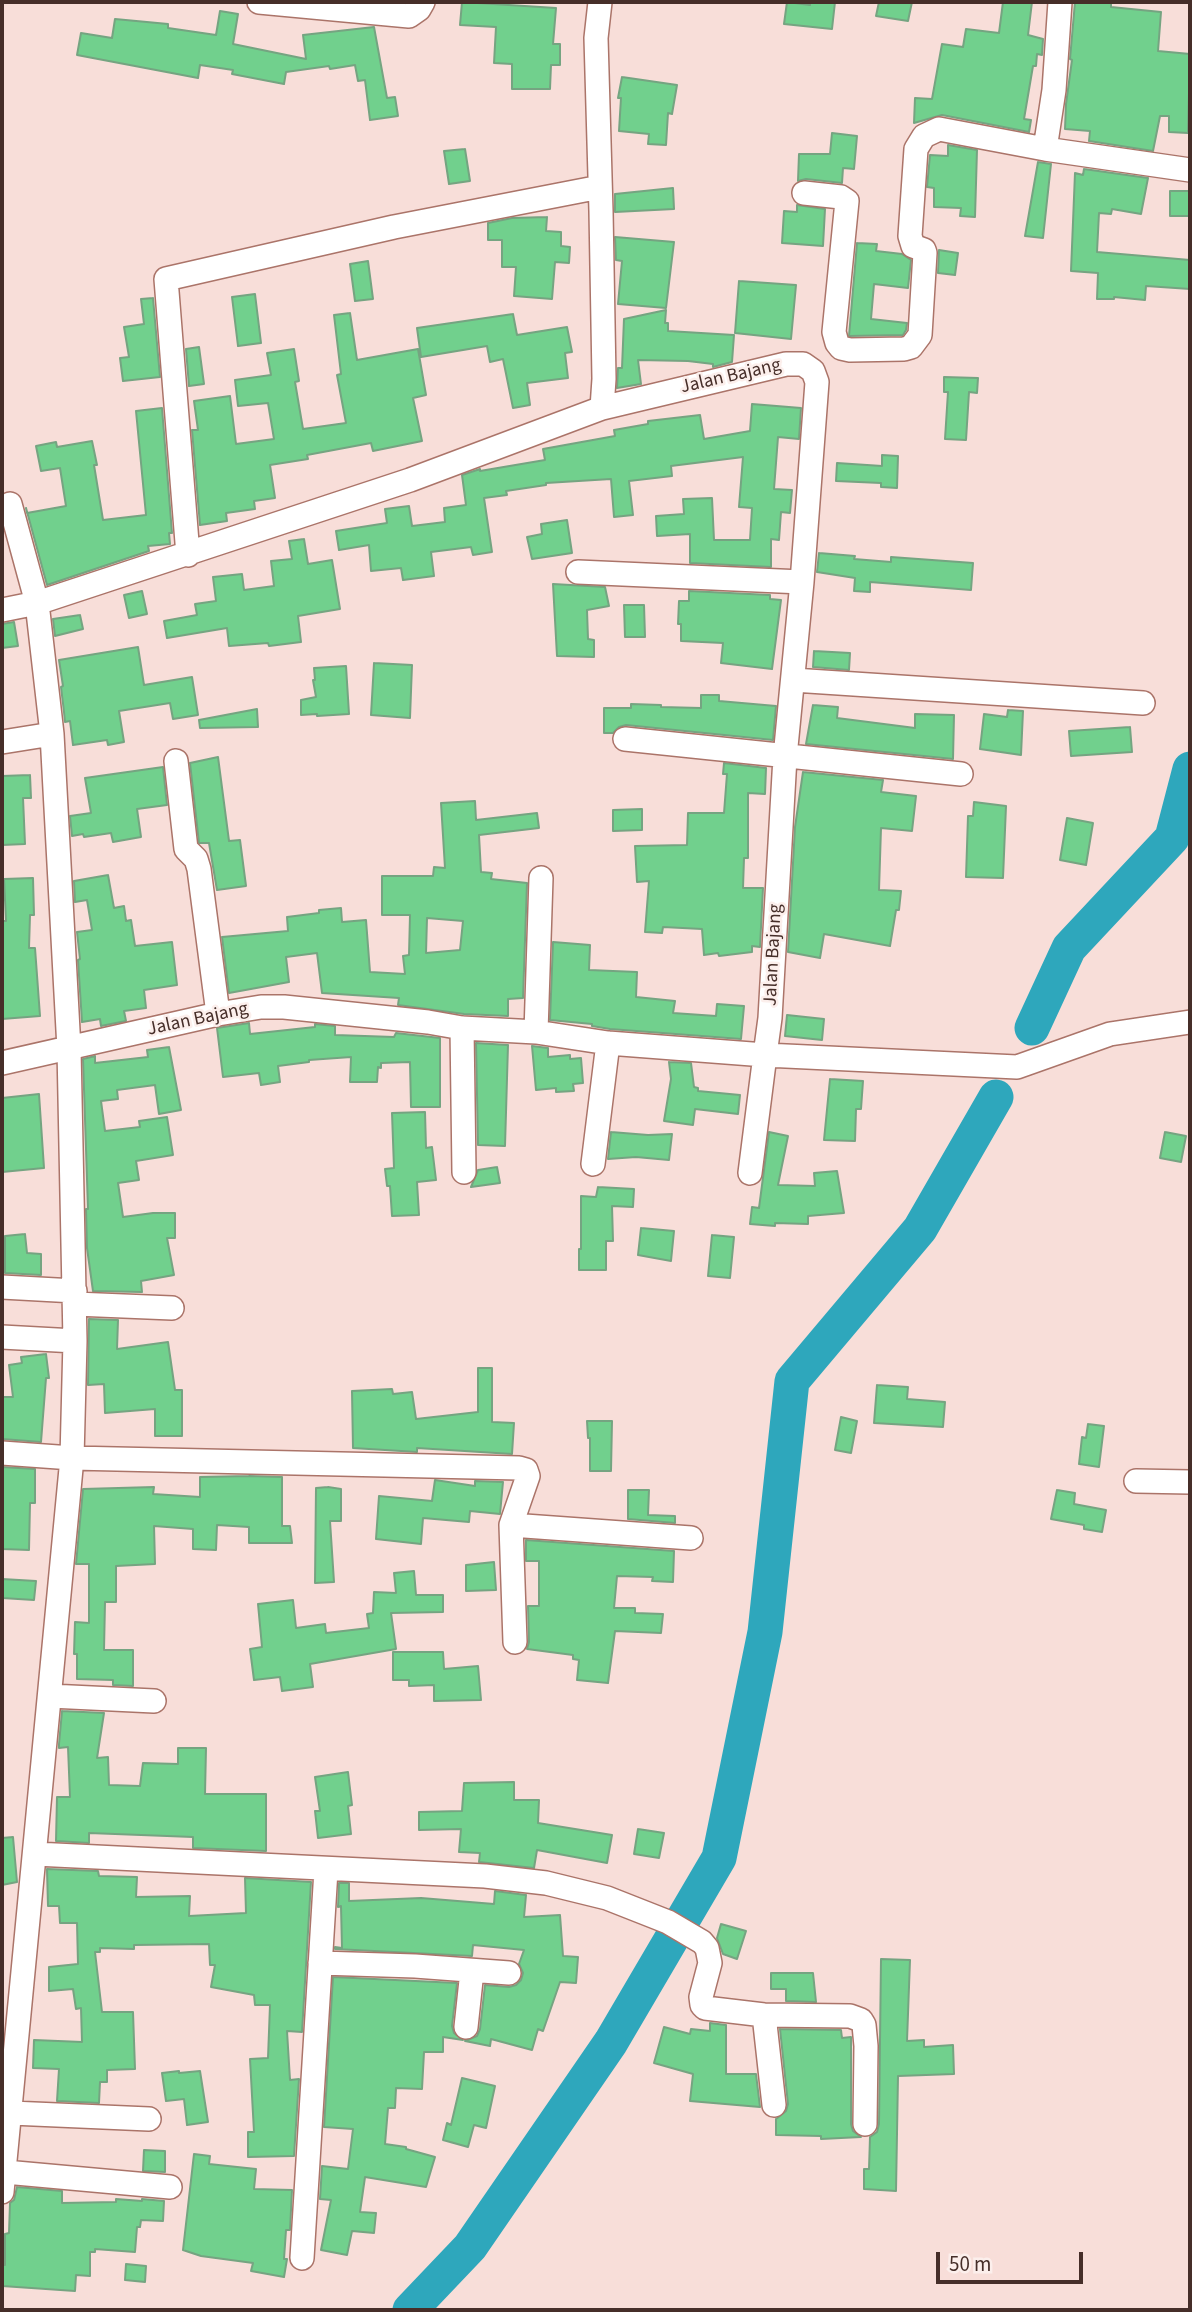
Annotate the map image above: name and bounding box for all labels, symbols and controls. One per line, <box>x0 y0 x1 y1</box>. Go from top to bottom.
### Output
street label: Jalan Bajang <box>679 354 783 400</box>
street label: Jalan Bajang <box>760 903 788 1007</box>
street label: Jalan Bajang <box>146 998 250 1042</box>
scale bar <box>940 2238 1087 2282</box>
text: 50 m <box>949 2249 991 2279</box>

